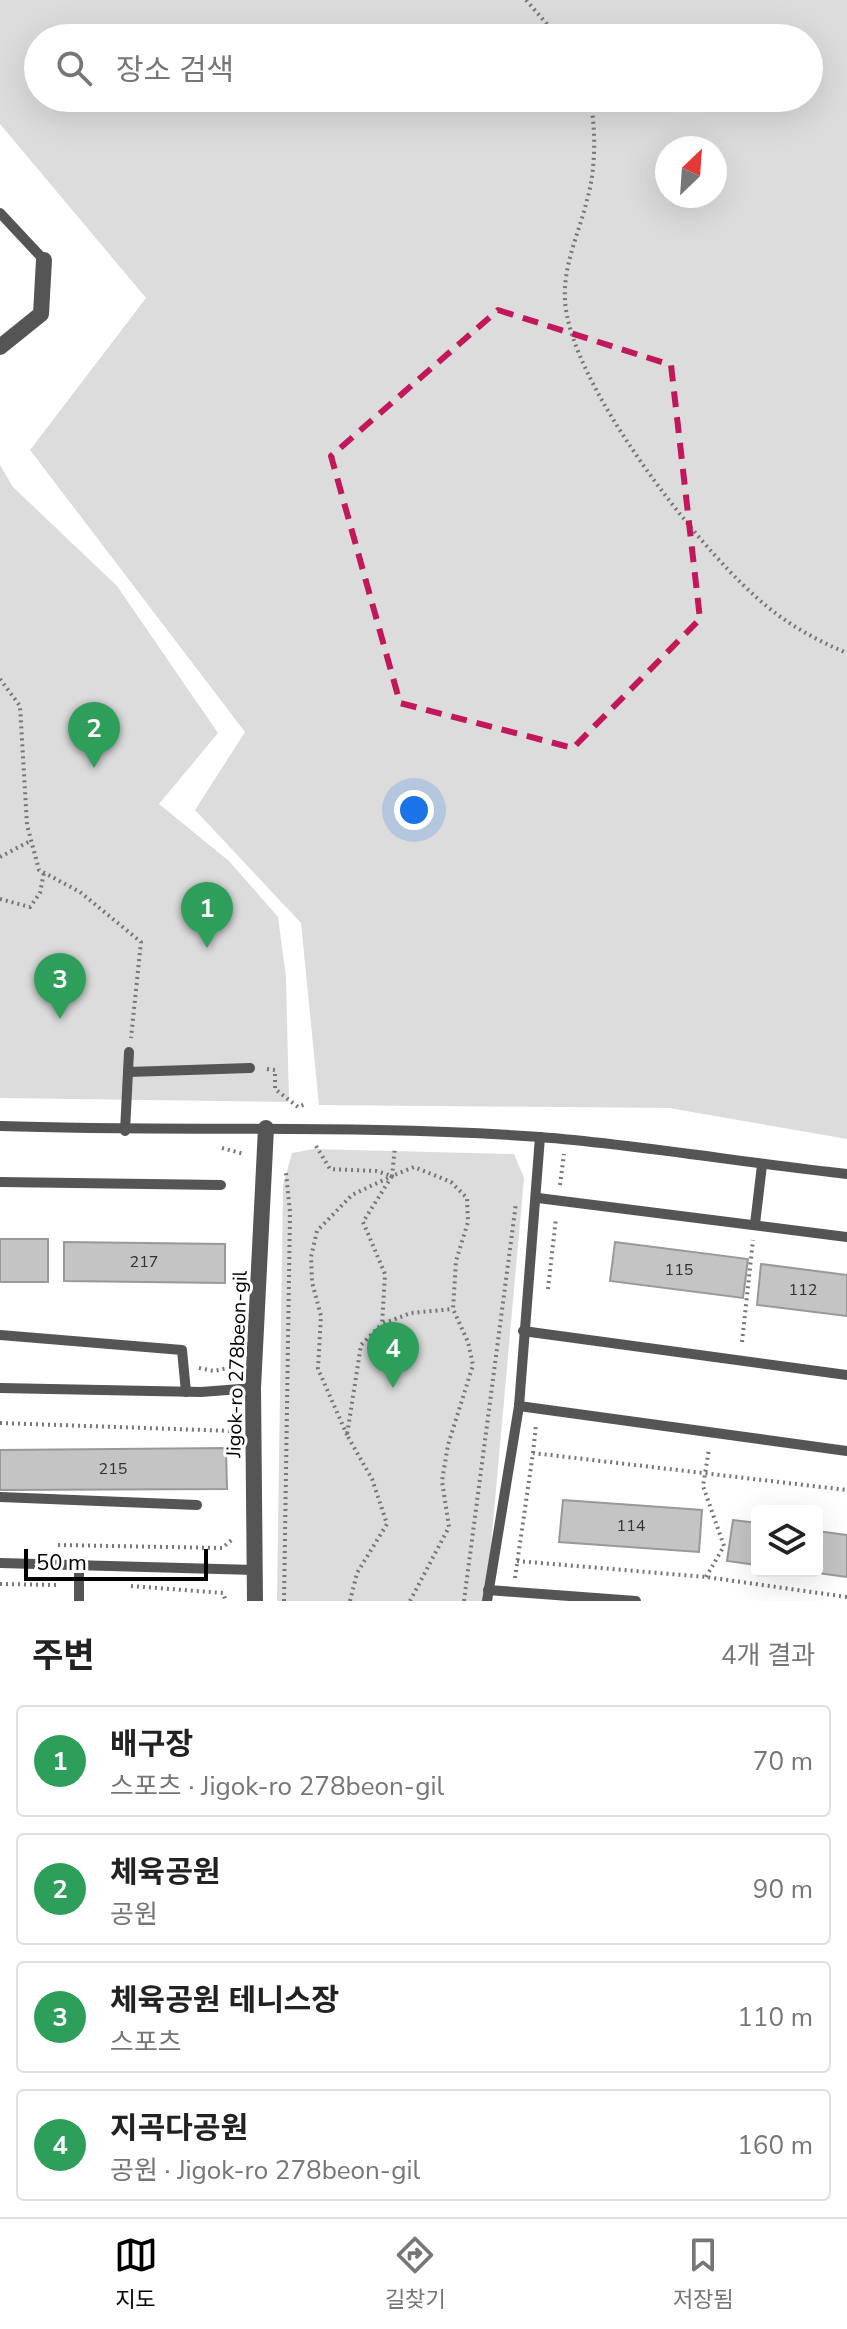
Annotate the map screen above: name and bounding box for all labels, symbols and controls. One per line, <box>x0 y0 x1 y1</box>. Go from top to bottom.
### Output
search box <box>24 24 823 112</box>
icon: search <box>52 46 96 90</box>
text: 장소 검색 <box>116 50 234 91</box>
north arrow <box>655 136 727 208</box>
pin: 2 <box>68 702 120 768</box>
your location <box>394 790 434 830</box>
pin: 1 <box>181 882 233 948</box>
pin: 3 <box>34 953 86 1019</box>
house number: 217 <box>130 1251 158 1273</box>
house number: 115 <box>665 1259 693 1281</box>
street label: Jigok-ro 278beon-gil <box>220 1270 254 1459</box>
house number: 112 <box>789 1279 817 1301</box>
pin: 4 <box>367 1322 419 1388</box>
house number: 215 <box>99 1458 127 1480</box>
map controls <box>751 1505 823 1577</box>
button: layers <box>751 1505 823 1577</box>
house number: 114 <box>617 1515 646 1537</box>
scale bar <box>24 1545 208 1581</box>
text: 50 m <box>36 1548 87 1578</box>
text: 주변 <box>32 1633 95 1679</box>
text: 4개 결과 <box>721 1638 815 1673</box>
text: 배구장 <box>110 1724 193 1765</box>
text: 1 <box>52 1744 68 1779</box>
text: 70 m <box>753 1744 813 1779</box>
text: 스포츠 · Jigok-ro 278beon-gil <box>110 1769 444 1804</box>
text: 체육공원 <box>110 1852 220 1893</box>
text: 2 <box>52 1872 68 1907</box>
text: 90 m <box>753 1872 813 1907</box>
text: 공원 <box>110 1897 158 1932</box>
text: 체육공원 테니스장 <box>110 1980 339 2021</box>
text: 3 <box>52 2000 68 2035</box>
text: 110 m <box>737 2000 813 2035</box>
text: 스포츠 <box>110 2025 182 2060</box>
text: 지곡다공원 <box>110 2108 248 2149</box>
text: 4 <box>52 2128 68 2163</box>
text: 160 m <box>737 2128 813 2163</box>
text: 공원 · Jigok-ro 278beon-gil <box>110 2153 420 2188</box>
tab: 지도 <box>114 2233 158 2315</box>
tab: 길찾기 <box>385 2233 445 2315</box>
tab: 저장됨 <box>673 2233 733 2315</box>

